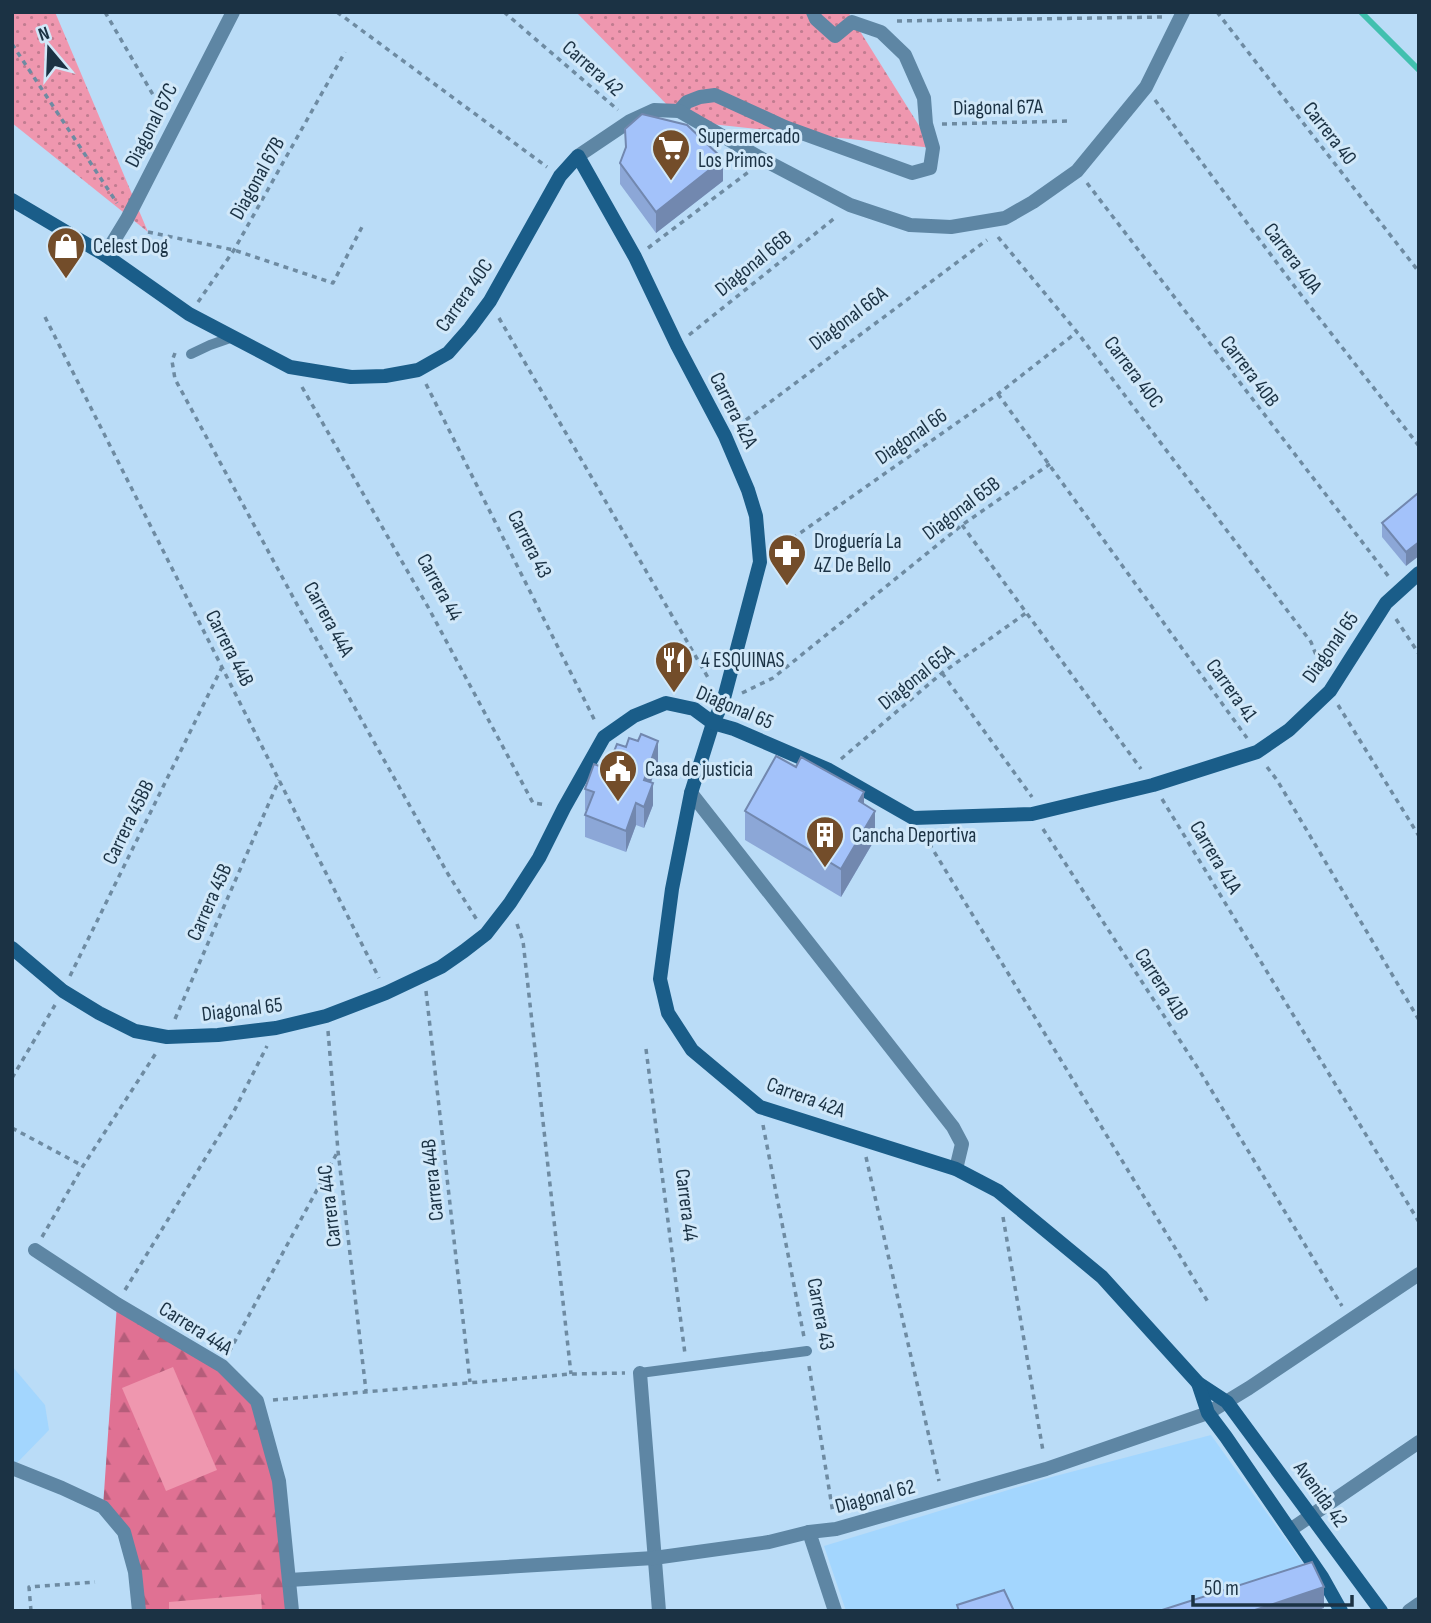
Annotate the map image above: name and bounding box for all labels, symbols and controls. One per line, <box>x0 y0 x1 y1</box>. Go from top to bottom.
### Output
north arrow <box>14 14 84 84</box>
text: N <box>35 22 52 47</box>
street label: Carrera 42 <box>557 35 628 102</box>
street label: Diagonal 67C <box>120 79 183 172</box>
street label: Diagonal 67A <box>953 94 1044 121</box>
street label: Carrera 40 <box>1297 97 1362 170</box>
place label: Supermercado Los Primos <box>698 124 800 173</box>
supermarket icon: Supermercado Los Primos <box>650 127 692 182</box>
street label: Diagonal 67B <box>225 132 290 224</box>
street label: Carrera 40A <box>1258 218 1328 299</box>
shop icon: Celest Dog <box>45 225 87 280</box>
street label: Diagonal 66B <box>710 225 797 302</box>
place label: Celest Dog <box>93 234 168 259</box>
street label: Carrera 40C <box>430 254 499 337</box>
street label: Diagonal 66A <box>804 280 893 356</box>
street label: Carrera 40C <box>1098 331 1169 413</box>
street label: Carrera 40B <box>1215 331 1284 412</box>
street label: Carrera 42A <box>704 368 764 453</box>
street label: Diagonal 66 <box>871 403 952 470</box>
street label: Diagonal 65B <box>918 471 1005 546</box>
street label: Carrera 43 <box>502 506 557 582</box>
place label: Droguería La 4Z De Bello <box>814 529 902 578</box>
pharmacy icon: Droguería La 4Z De Bello <box>766 532 808 587</box>
street label: Carrera 44 <box>411 549 468 625</box>
street label: Carrera 44A <box>298 577 360 662</box>
street label: Carrera 44B <box>200 606 259 691</box>
street label: Diagonal 65 <box>1297 607 1364 688</box>
restaurant icon: 4 ESQUINAS <box>653 639 695 694</box>
street label: Diagonal 65A <box>873 639 960 716</box>
place label: 4 ESQUINAS <box>701 648 784 673</box>
street label: Carrera 41 <box>1201 654 1263 727</box>
street label: Diagonal 65 <box>693 680 777 735</box>
public building icon: Casa de justicia <box>597 748 639 803</box>
place label: Casa de justicia <box>645 757 753 782</box>
street label: Carrera 45BB <box>97 776 160 869</box>
building icon: Cancha Deportiva <box>804 814 846 869</box>
street label: Carrera 41A <box>1184 816 1248 899</box>
place label: Cancha Deportiva <box>852 823 976 848</box>
street label: Carrera 45B <box>181 860 238 945</box>
street label: Carrera 41B <box>1129 944 1194 1025</box>
street label: Diagonal 65 <box>200 992 284 1027</box>
street label: Carrera 42A <box>763 1072 849 1124</box>
street label: Carrera 44B <box>416 1138 449 1222</box>
street label: Carrera 44C <box>312 1163 347 1249</box>
street label: Carrera 44 <box>670 1167 703 1243</box>
street label: Carrera 43 <box>801 1276 840 1352</box>
street label: Carrera 44A <box>154 1296 238 1361</box>
street label: Avenida 42 <box>1288 1455 1353 1532</box>
street label: Diagonal 62 <box>832 1474 918 1519</box>
scale bar <box>1193 1564 1352 1608</box>
text: 50 m <box>1204 1576 1239 1601</box>

